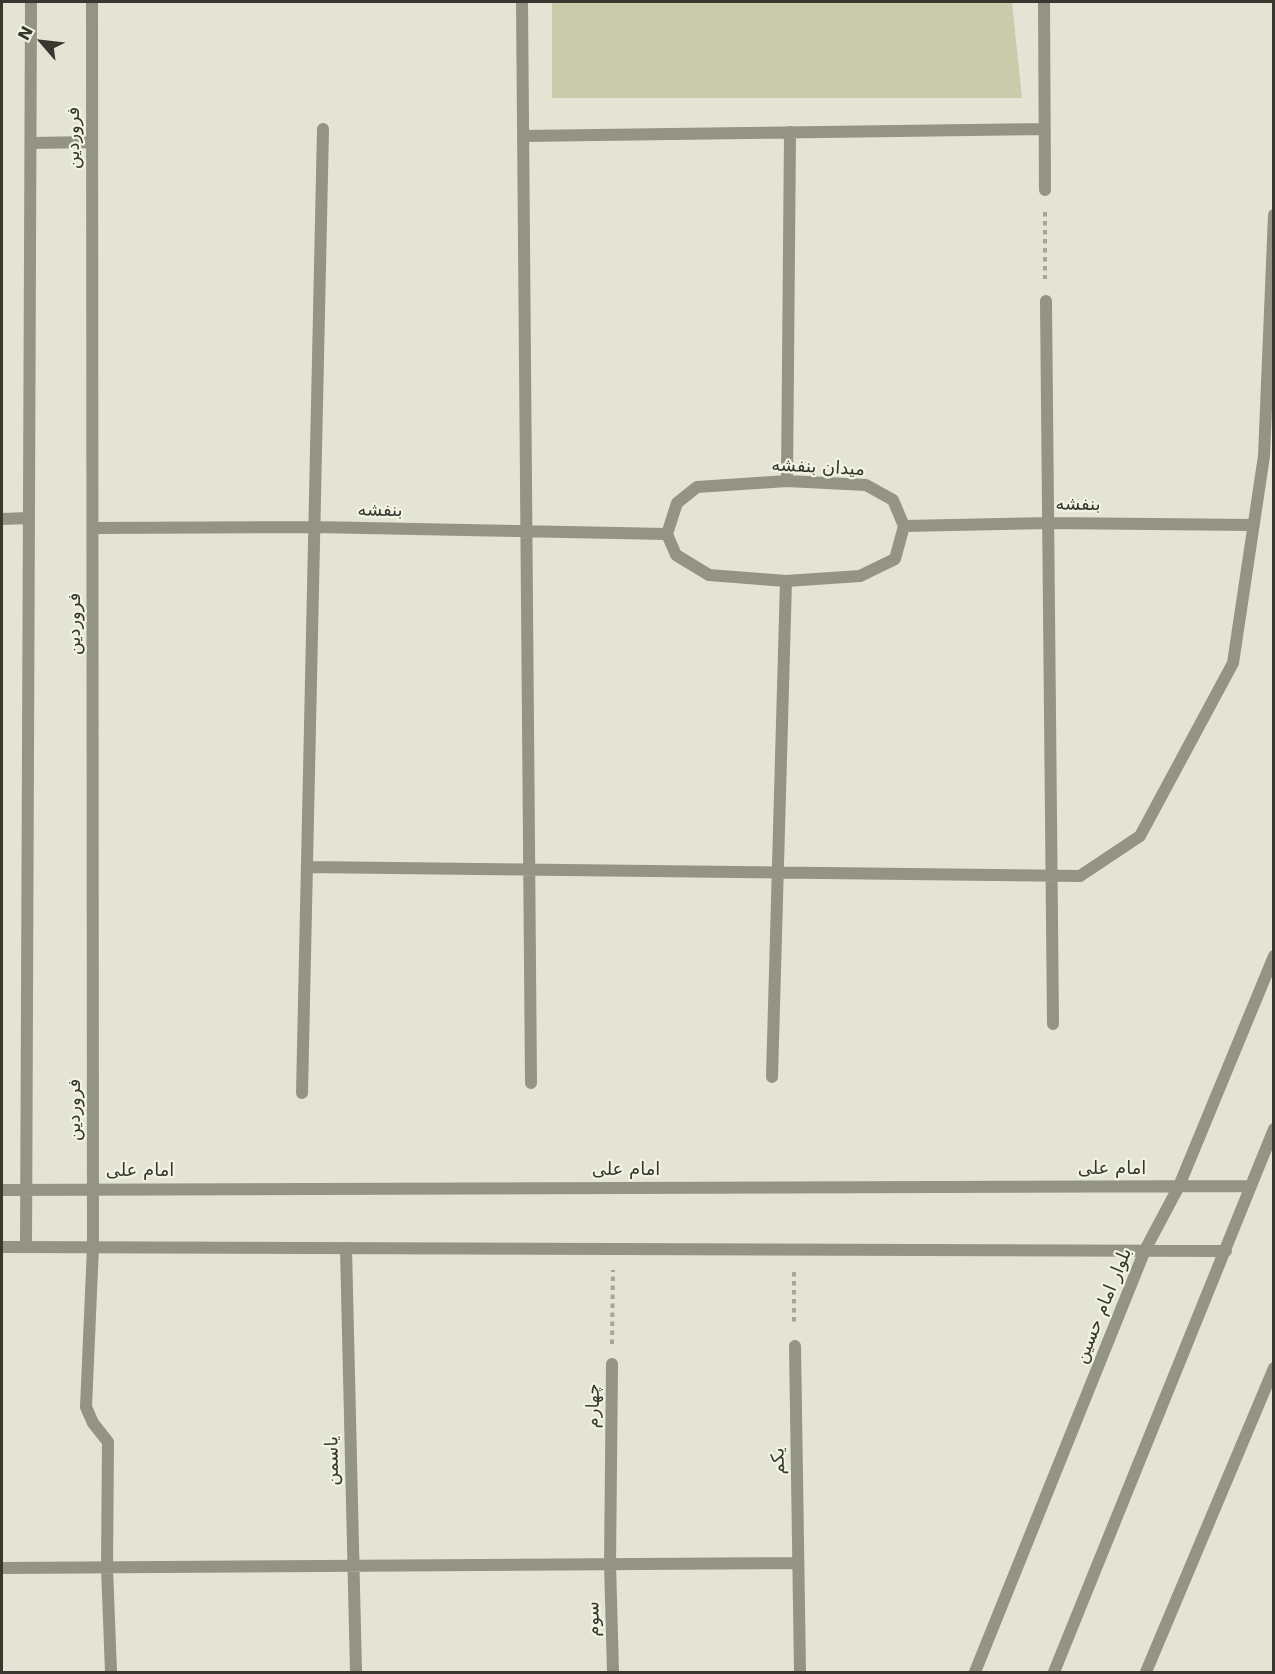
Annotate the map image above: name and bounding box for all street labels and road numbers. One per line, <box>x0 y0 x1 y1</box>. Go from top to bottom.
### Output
street label: فروردین <box>63 107 85 169</box>
street label: میدان بنفشه <box>771 455 865 481</box>
street label: بنفشه <box>1055 494 1101 516</box>
street label: بنفشه <box>357 500 403 522</box>
street label: فروردین <box>64 593 86 655</box>
street label: فروردین <box>64 1079 86 1141</box>
street label: امام علی <box>1078 1158 1146 1180</box>
street label: امام علی <box>592 1159 660 1181</box>
street label: امام علی <box>106 1160 174 1182</box>
street label: بلوار امام حسین <box>1071 1245 1137 1367</box>
street label: چهارم <box>583 1383 605 1429</box>
street label: یاسمن <box>322 1436 344 1486</box>
street label: یکم <box>768 1447 790 1475</box>
street label: سوم <box>583 1601 605 1637</box>

